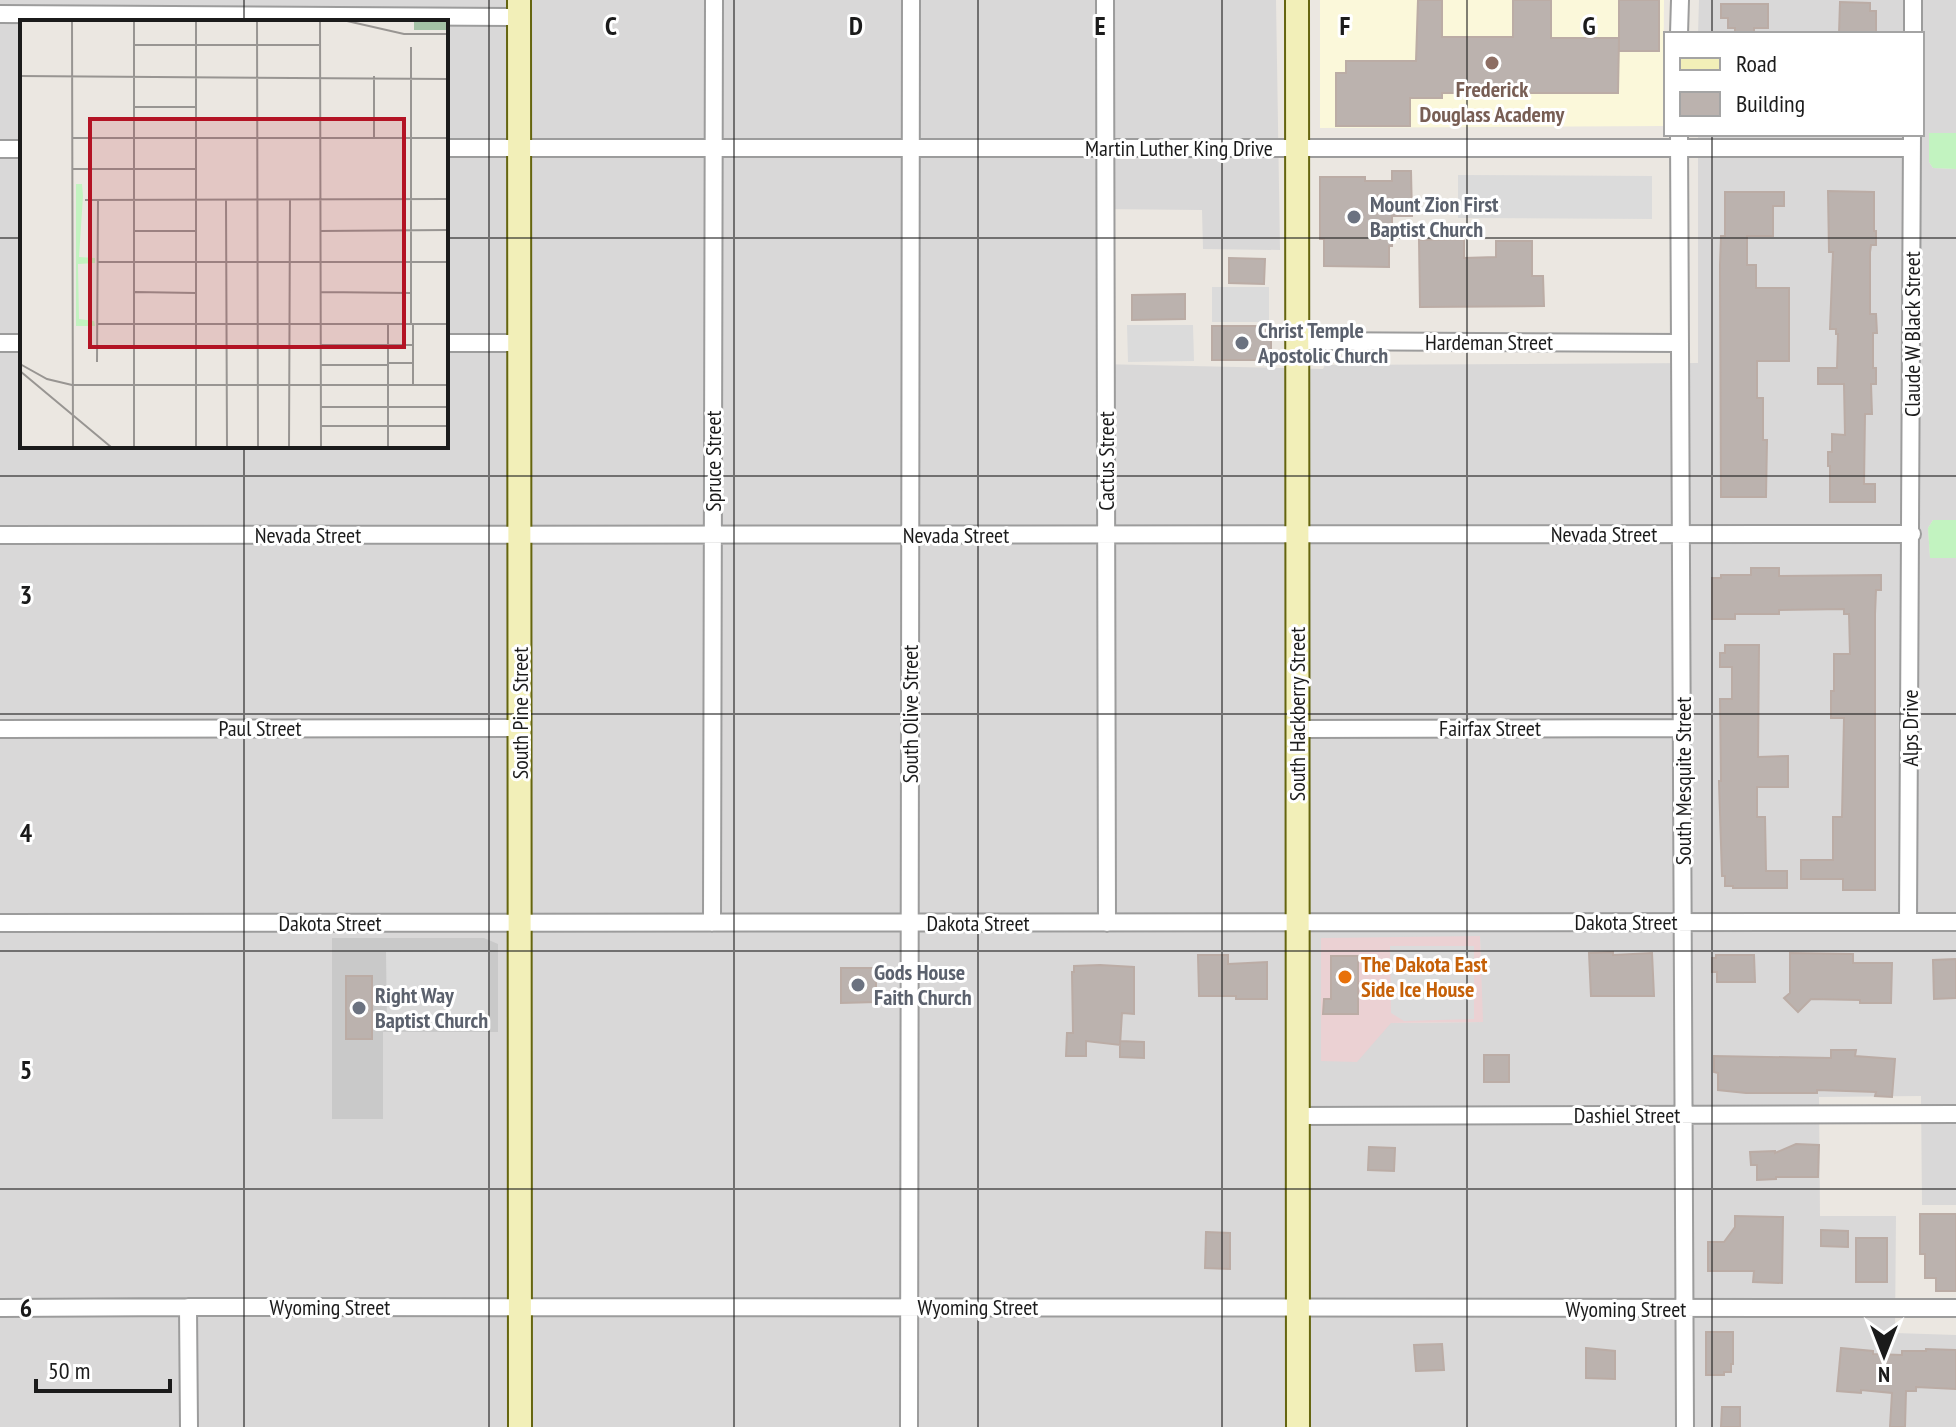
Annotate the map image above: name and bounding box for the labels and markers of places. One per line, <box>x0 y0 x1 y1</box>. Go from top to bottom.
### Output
marker: Frederick Douglass Academy <box>1483 54 1501 72</box>
place label: Frederick Douglass Academy <box>1420 75 1566 128</box>
place label: Mount Zion First Baptist Church <box>1370 190 1499 243</box>
marker: Mount Zion First Baptist Church <box>1345 208 1363 226</box>
place label: Christ Temple Apostolic Church <box>1257 316 1388 369</box>
marker: Christ Temple Apostolic Church <box>1233 334 1251 352</box>
place label: The Dakota East Side Ice House <box>1361 950 1488 1003</box>
place label: Gods House Faith Church <box>874 958 972 1011</box>
marker: The Dakota East Side Ice House <box>1336 968 1354 986</box>
marker: Gods House Faith Church <box>849 976 867 994</box>
place label: Right Way Baptist Church <box>375 981 488 1034</box>
marker: Right Way Baptist Church <box>350 999 368 1017</box>

